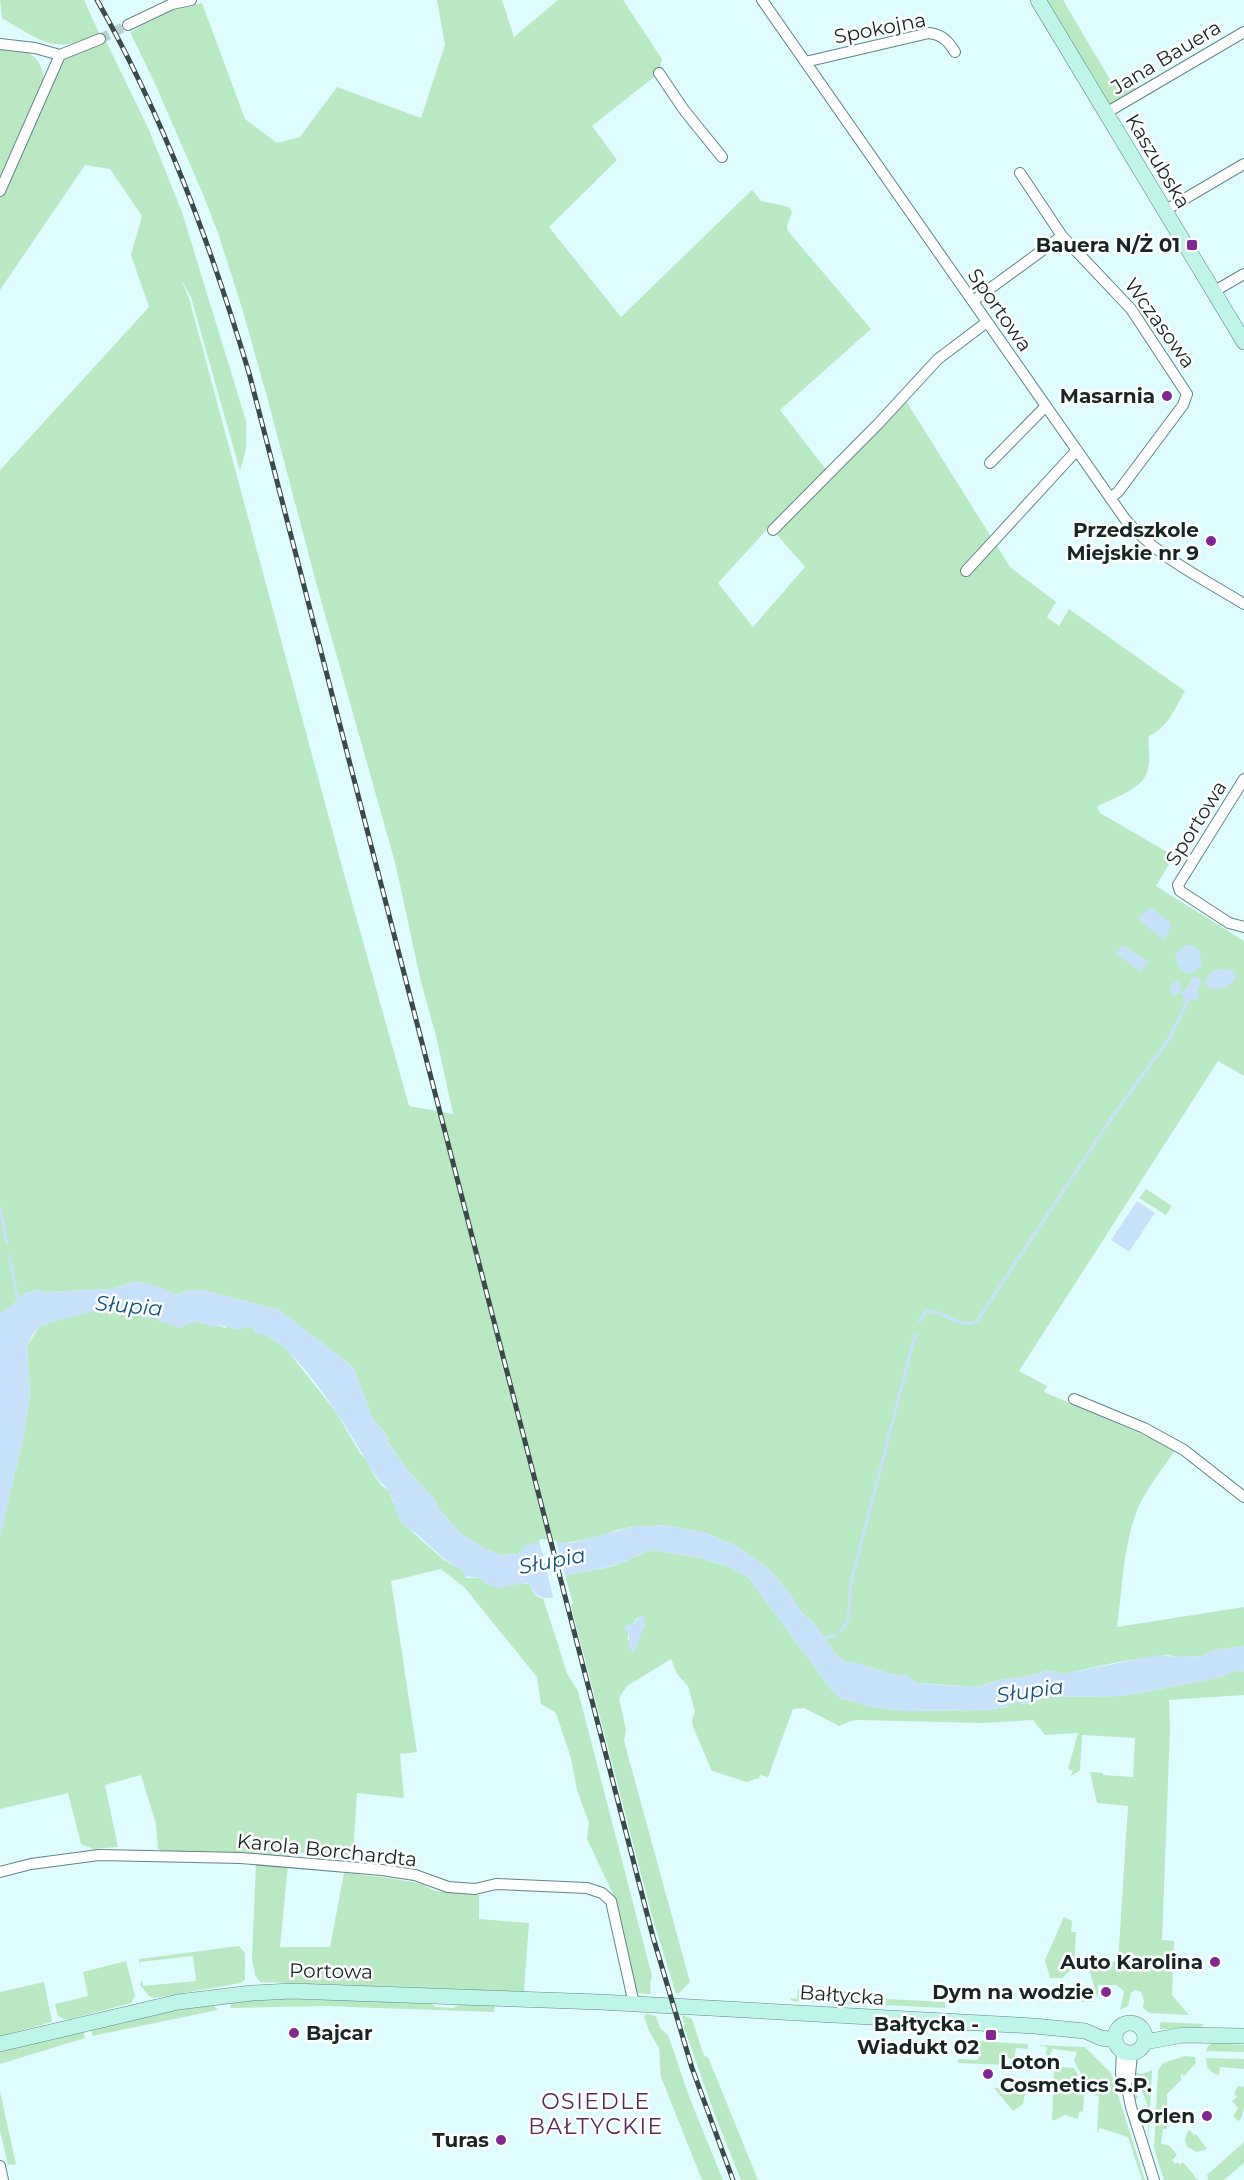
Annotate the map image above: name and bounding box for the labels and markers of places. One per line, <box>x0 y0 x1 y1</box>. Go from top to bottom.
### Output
place label: Bauera N/Ż 01 <box>1036 233 1180 257</box>
marker: Bauera N/Ż 01 <box>1185 238 1199 252</box>
place label: Masarnia <box>1060 384 1155 408</box>
marker: Masarnia <box>1160 389 1174 403</box>
place label: Przedszkole Miejskie nr 9 <box>1066 518 1199 565</box>
marker: Przedszkole Miejskie nr 9 <box>1204 534 1218 548</box>
place label: Auto Karolina <box>1059 1950 1203 1974</box>
marker: Auto Karolina <box>1208 1955 1222 1969</box>
place label: Dym na wodzie <box>932 1980 1094 2004</box>
marker: Dym na wodzie <box>1099 1985 1113 1999</box>
place label: Bałtycka - Wiadukt 02 <box>857 2012 979 2059</box>
place label: Bajcar <box>306 2021 373 2045</box>
marker: Bajcar <box>287 2026 301 2040</box>
marker: Bałtycka - Wiadukt 02 <box>984 2028 998 2042</box>
place label: Loton Cosmetics S.P. <box>1000 2050 1152 2097</box>
marker: Loton Cosmetics S.P. <box>981 2067 995 2081</box>
place label: Orlen <box>1137 2104 1195 2128</box>
marker: Orlen <box>1200 2109 1214 2123</box>
place label: Turas <box>432 2128 489 2152</box>
marker: Turas <box>494 2133 508 2147</box>

